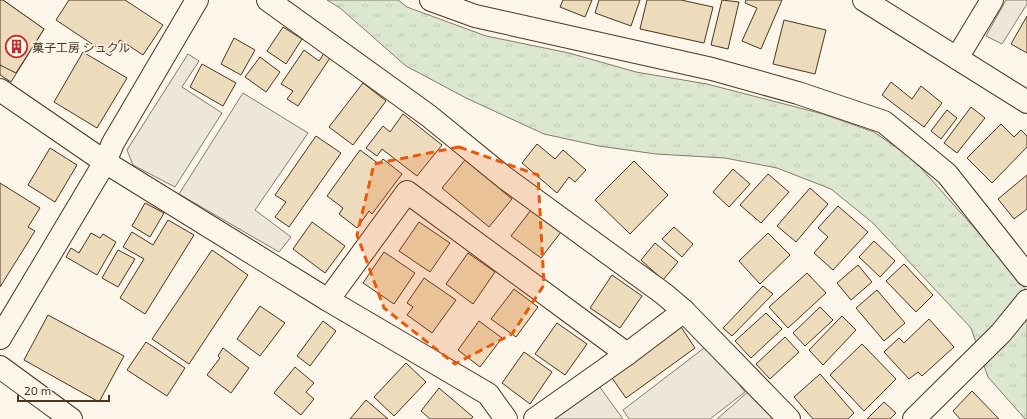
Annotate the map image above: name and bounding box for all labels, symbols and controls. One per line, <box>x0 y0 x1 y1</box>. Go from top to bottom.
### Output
building icon: 菓子工房 シュクル <box>3 34 29 60</box>
place label: 菓子工房 シュクル <box>32 40 130 54</box>
scale bar <box>18 377 109 403</box>
text: 20 m <box>24 383 51 397</box>

